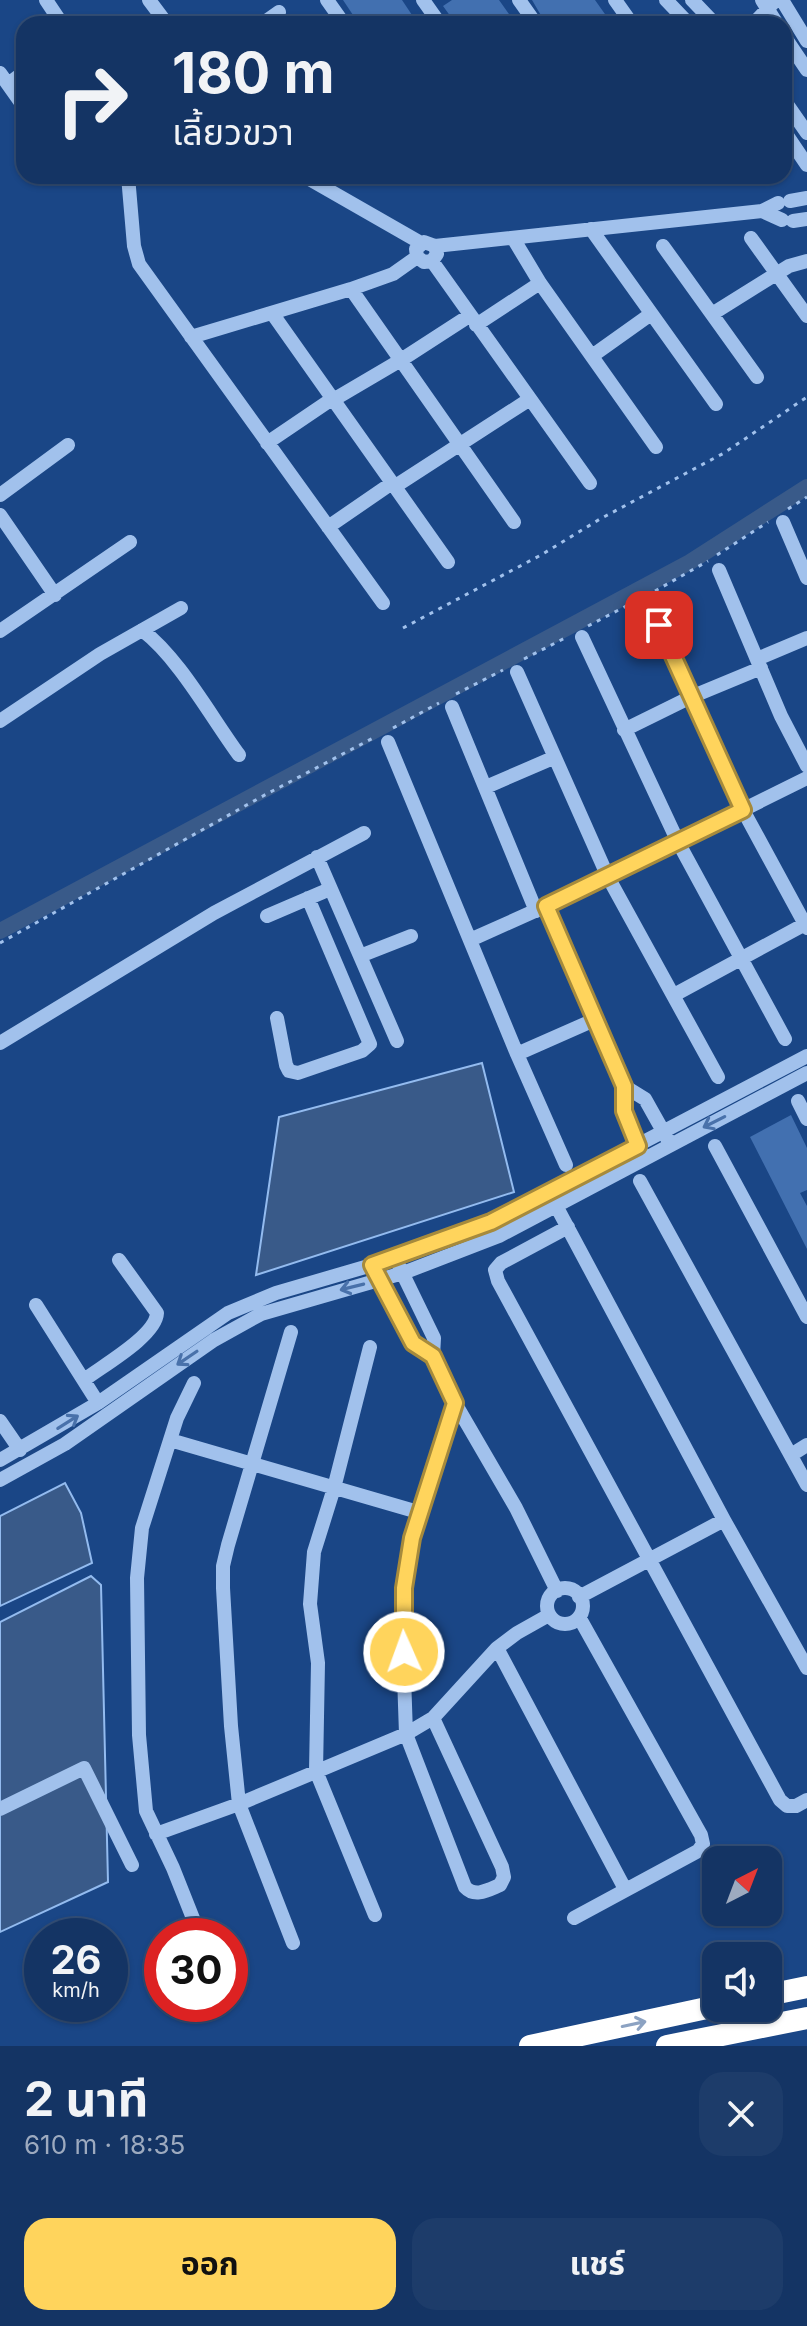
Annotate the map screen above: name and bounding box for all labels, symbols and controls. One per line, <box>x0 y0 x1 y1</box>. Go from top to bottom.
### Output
text: 180 m <box>172 39 335 107</box>
icon: right <box>40 48 144 152</box>
text: เลี้ยวขวา <box>172 110 294 154</box>
pin <box>625 591 693 659</box>
icon: arrive <box>637 603 681 647</box>
one-way arrow <box>703 1114 727 1130</box>
one-way arrow <box>339 1280 365 1295</box>
one-way arrow <box>177 1350 199 1366</box>
one-way arrow <box>56 1413 79 1429</box>
position arrow <box>362 1610 446 1694</box>
north arrow <box>702 1846 782 1926</box>
map controls <box>702 1846 782 2022</box>
speed limit sign: 30 <box>144 1918 248 2022</box>
text: 26 <box>50 1935 102 1984</box>
button: sound <box>702 1942 782 2022</box>
text: km/h <box>52 1978 100 2002</box>
one-way arrow <box>620 2016 646 2031</box>
text: 2 นาที <box>24 2069 148 2128</box>
button: close <box>699 2072 783 2156</box>
text: 610 m · 18:35 <box>24 2129 185 2160</box>
button: ออก <box>24 2218 396 2310</box>
button: แชร์ <box>412 2218 783 2310</box>

